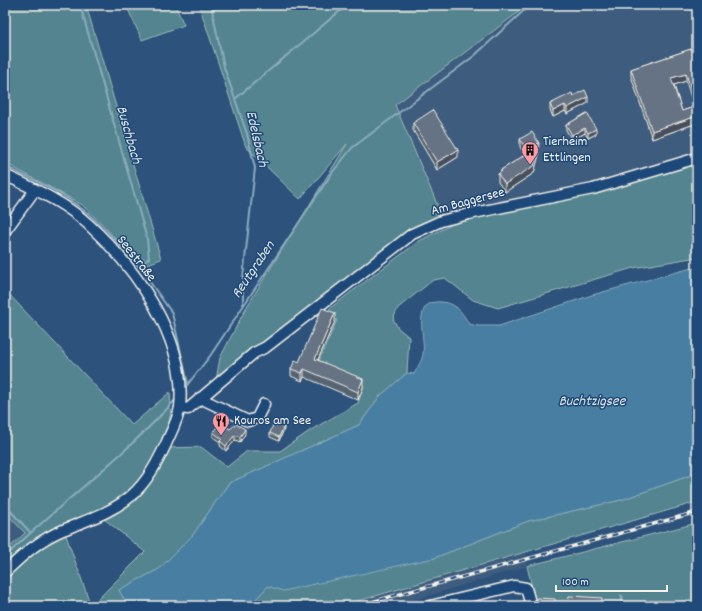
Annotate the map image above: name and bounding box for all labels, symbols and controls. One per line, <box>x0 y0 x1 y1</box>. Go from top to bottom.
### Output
water label: Buschbach <box>109 103 147 168</box>
water label: Edelsbach <box>239 109 273 170</box>
place label: Tierheim Ettlingen <box>543 132 591 168</box>
building icon: Tierheim Ettlingen <box>520 140 540 165</box>
street label: Am Baggersee <box>429 183 507 221</box>
street label: Seestraße <box>111 232 161 286</box>
water label: Reutgraben <box>227 236 282 303</box>
water label: Buchtzigsee <box>559 391 627 413</box>
restaurant icon: Kouros am See <box>211 411 231 436</box>
place label: Kouros am See <box>234 411 311 431</box>
scale bar <box>556 567 667 593</box>
text: 100 m <box>562 574 589 591</box>

